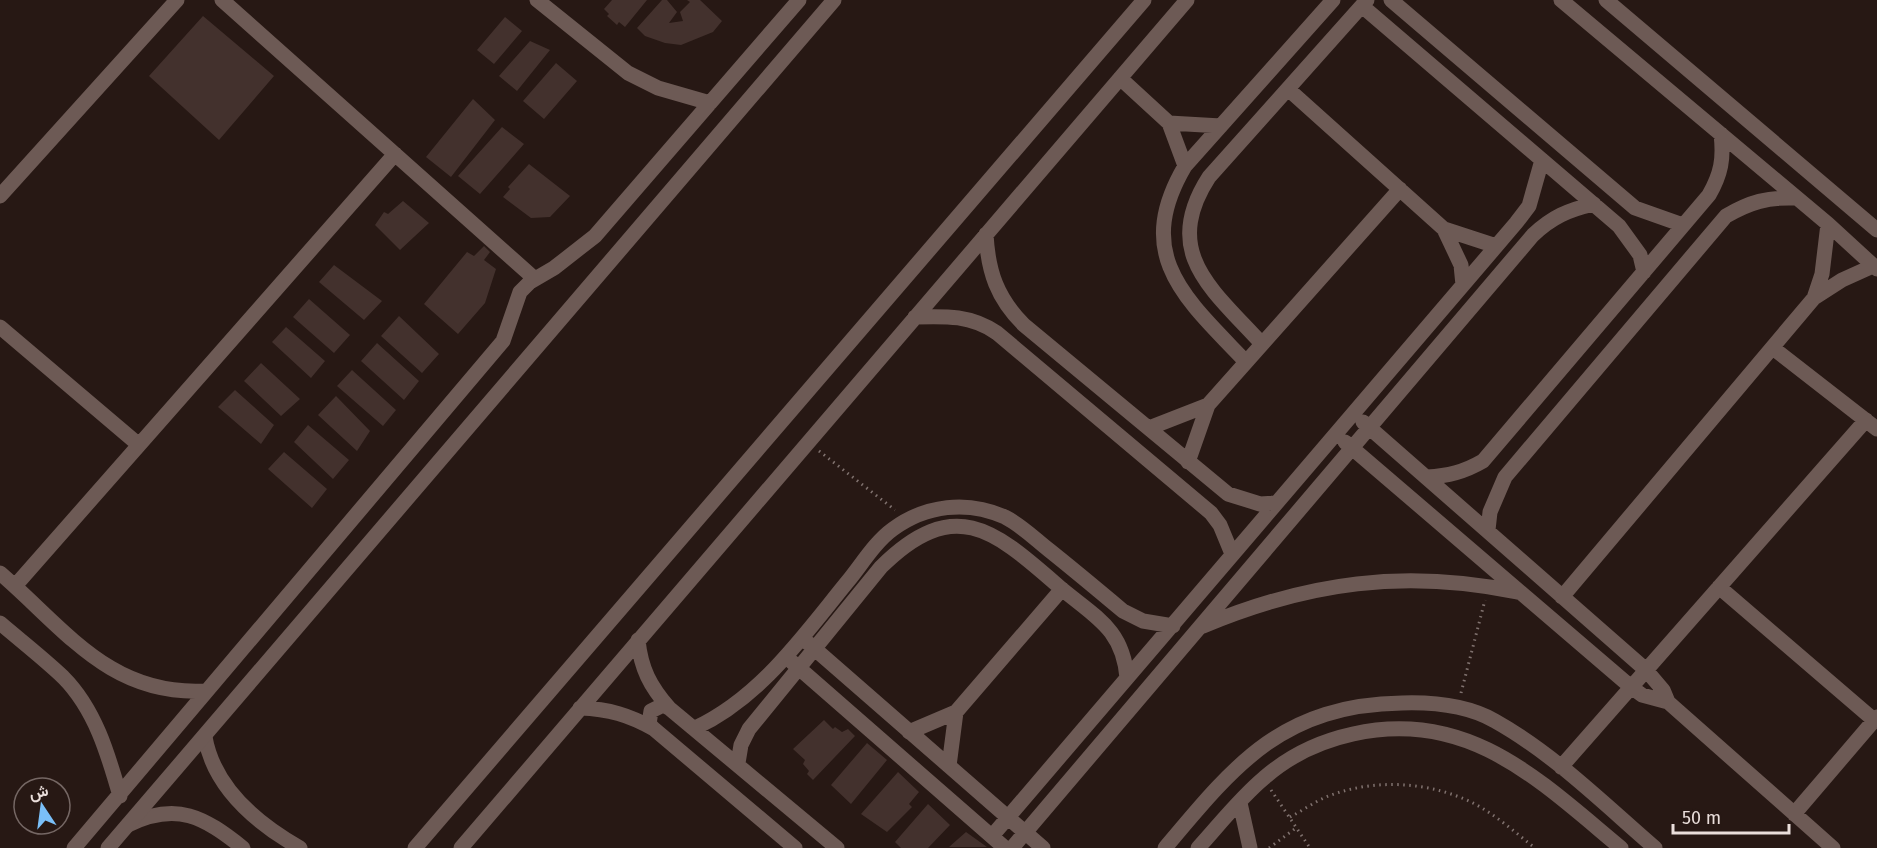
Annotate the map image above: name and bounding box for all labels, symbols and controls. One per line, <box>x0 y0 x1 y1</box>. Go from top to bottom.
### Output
north arrow <box>12 776 72 836</box>
text: ش <box>27 780 50 803</box>
scale bar <box>1673 797 1788 835</box>
text: 50 m <box>1682 807 1721 829</box>

